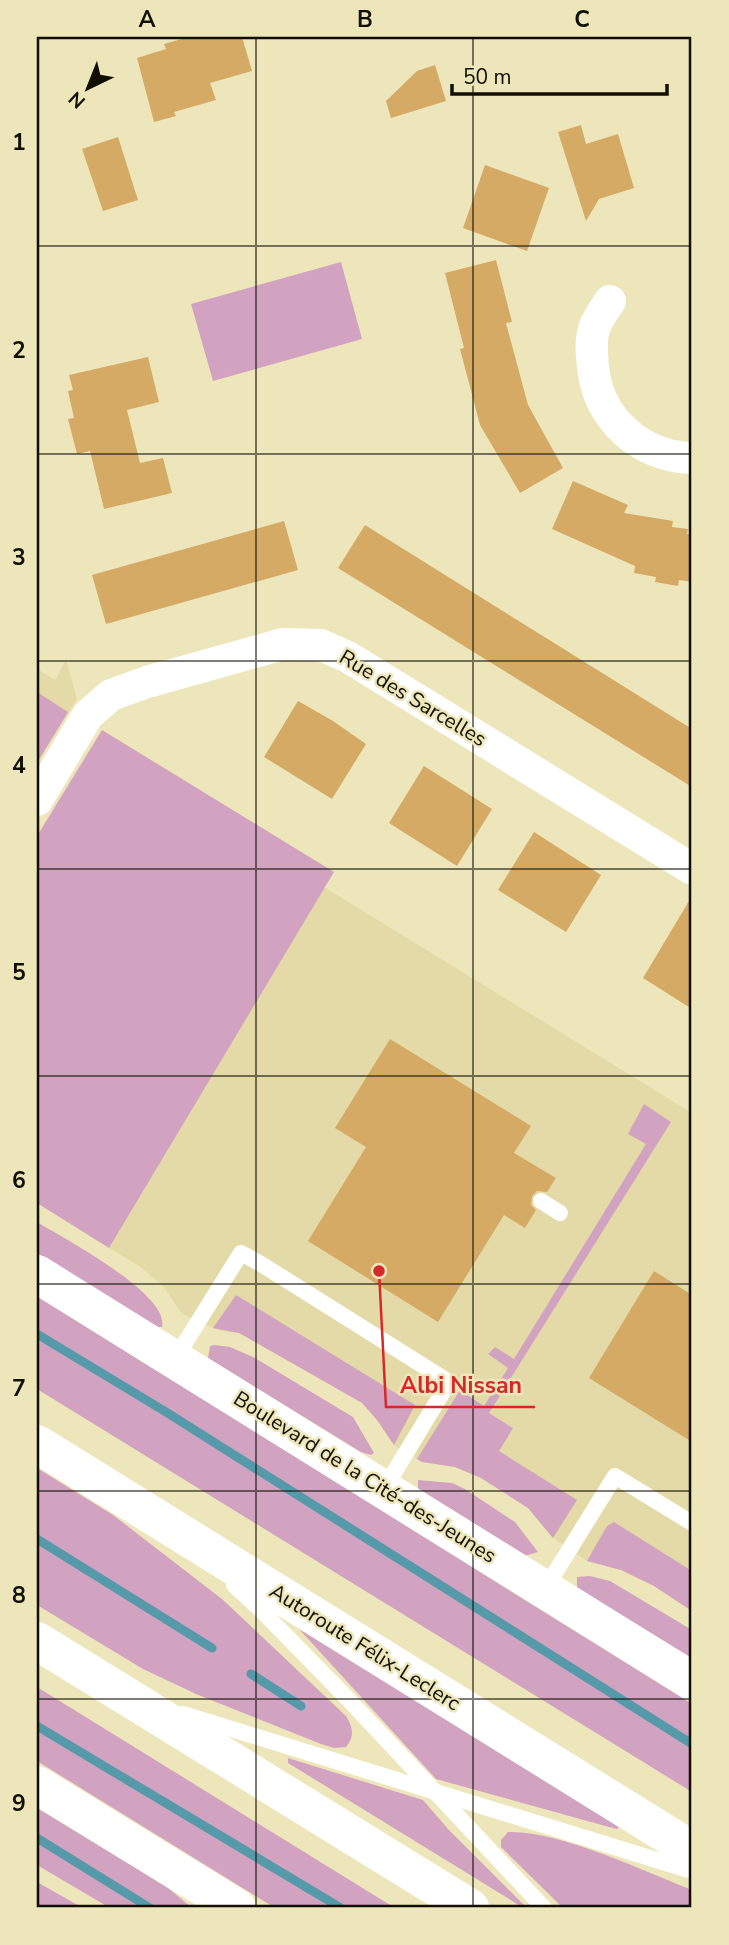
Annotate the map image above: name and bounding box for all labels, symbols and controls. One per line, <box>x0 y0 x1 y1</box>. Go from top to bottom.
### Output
text: A <box>138 4 156 35</box>
text: B <box>357 4 373 35</box>
text: C <box>574 4 590 35</box>
north arrow <box>52 52 122 122</box>
scale bar <box>452 52 668 96</box>
text: 50 m <box>463 63 512 91</box>
text: N <box>63 85 91 114</box>
text: 1 <box>12 127 26 158</box>
text: 2 <box>12 335 26 366</box>
text: 3 <box>12 542 26 573</box>
street label: Rue des Sarcelles <box>334 643 492 753</box>
text: 4 <box>12 750 26 781</box>
text: 5 <box>12 957 26 988</box>
text: 6 <box>12 1165 26 1196</box>
callout: Albi Nissan <box>386 1363 535 1407</box>
text: Albi Nissan <box>400 1370 522 1401</box>
text: 7 <box>12 1373 26 1404</box>
street label: Boulevard de la Cité-des-Jeunes <box>228 1384 502 1570</box>
street label: Autoroute Félix-Leclerc <box>264 1577 466 1717</box>
text: 8 <box>12 1580 26 1611</box>
text: 9 <box>12 1788 26 1819</box>

